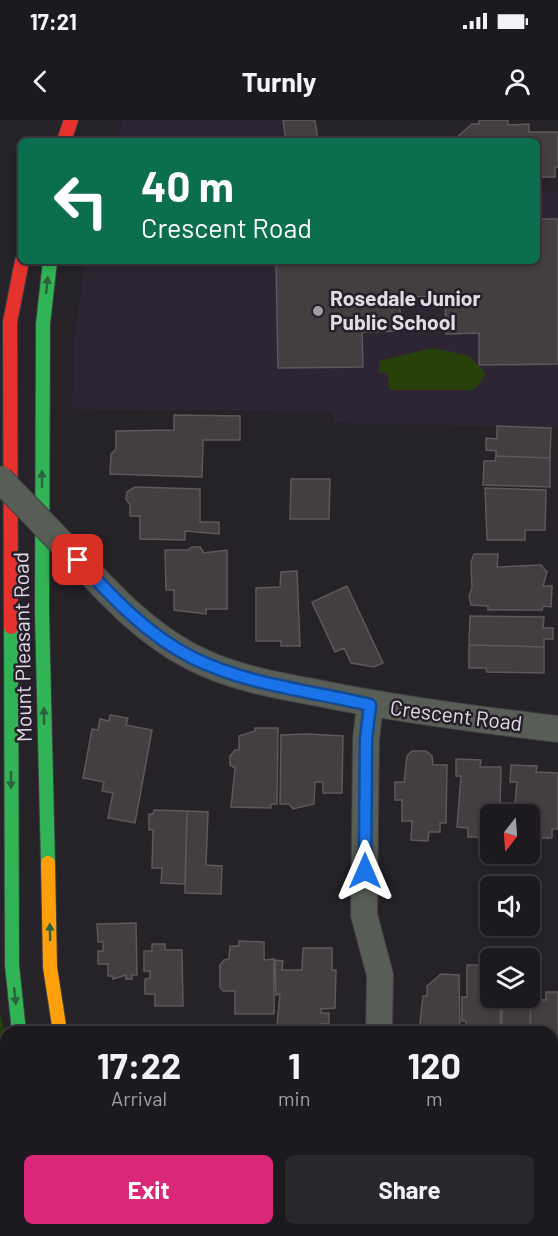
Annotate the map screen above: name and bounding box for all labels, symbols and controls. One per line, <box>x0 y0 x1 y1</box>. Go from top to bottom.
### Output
text: 17:21 <box>30 8 77 34</box>
icon: back <box>24 65 57 98</box>
text: Turnly <box>242 65 316 97</box>
icon: person <box>501 65 534 98</box>
text: 40 m <box>141 160 234 210</box>
icon: left <box>42 162 120 240</box>
text: Crescent Road <box>141 211 312 243</box>
one-way arrow <box>42 275 52 294</box>
place label: Rosedale Junior Public School <box>330 285 481 334</box>
marker: Rosedale Junior Public School <box>311 304 325 318</box>
one-way arrow <box>37 470 47 489</box>
pin <box>52 534 103 585</box>
icon: arrive <box>61 543 94 576</box>
street label: Mount Pleasant Road <box>7 552 36 742</box>
street label: Crescent Road <box>389 694 524 735</box>
one-way arrow <box>40 707 49 726</box>
one-way arrow <box>6 771 16 790</box>
north arrow <box>480 804 540 864</box>
map controls <box>480 804 540 1008</box>
position arrow <box>333 839 397 903</box>
button: sound <box>480 876 540 936</box>
one-way arrow <box>45 923 54 942</box>
button: layers <box>480 948 540 1008</box>
one-way arrow <box>11 987 20 1006</box>
text: 17:22 <box>97 1043 181 1086</box>
text: 1 <box>288 1043 301 1086</box>
text: 120 <box>408 1043 461 1086</box>
text: Arrival <box>111 1086 167 1110</box>
text: min <box>278 1086 310 1110</box>
text: m <box>426 1086 442 1110</box>
button: Exit <box>24 1155 273 1224</box>
button: Share <box>285 1155 534 1224</box>

